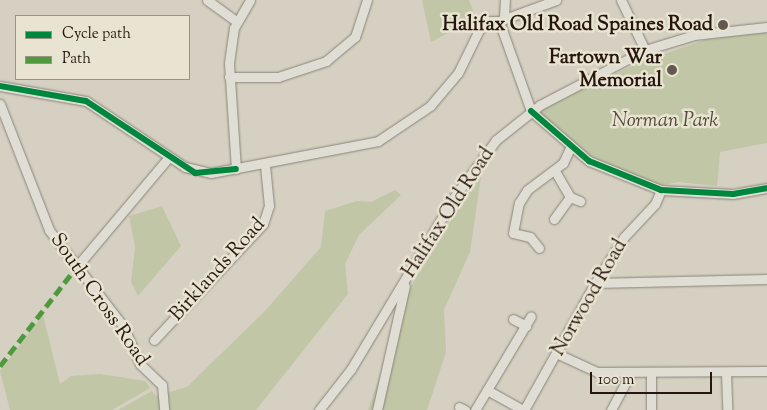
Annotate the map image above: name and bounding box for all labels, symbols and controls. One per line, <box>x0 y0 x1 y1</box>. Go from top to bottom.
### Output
place label: Halifax Old Road Spaines Road <box>442 13 713 37</box>
legend <box>15 15 190 80</box>
marker: Halifax Old Road Spaines Road <box>717 19 729 31</box>
text: Cycle path <box>62 24 131 45</box>
place label: Fartown War Memorial <box>549 46 662 93</box>
text: Path <box>62 49 91 70</box>
marker: Fartown War Memorial <box>666 64 678 76</box>
park label: Norman Park <box>612 109 718 133</box>
street label: Halifax Old Road <box>398 143 500 283</box>
street label: Birklands Road <box>165 213 271 327</box>
street label: South Cross Road <box>44 229 154 371</box>
street label: Norwood Road <box>547 235 633 361</box>
scale bar <box>592 362 714 394</box>
text: 100 m <box>598 370 634 391</box>

